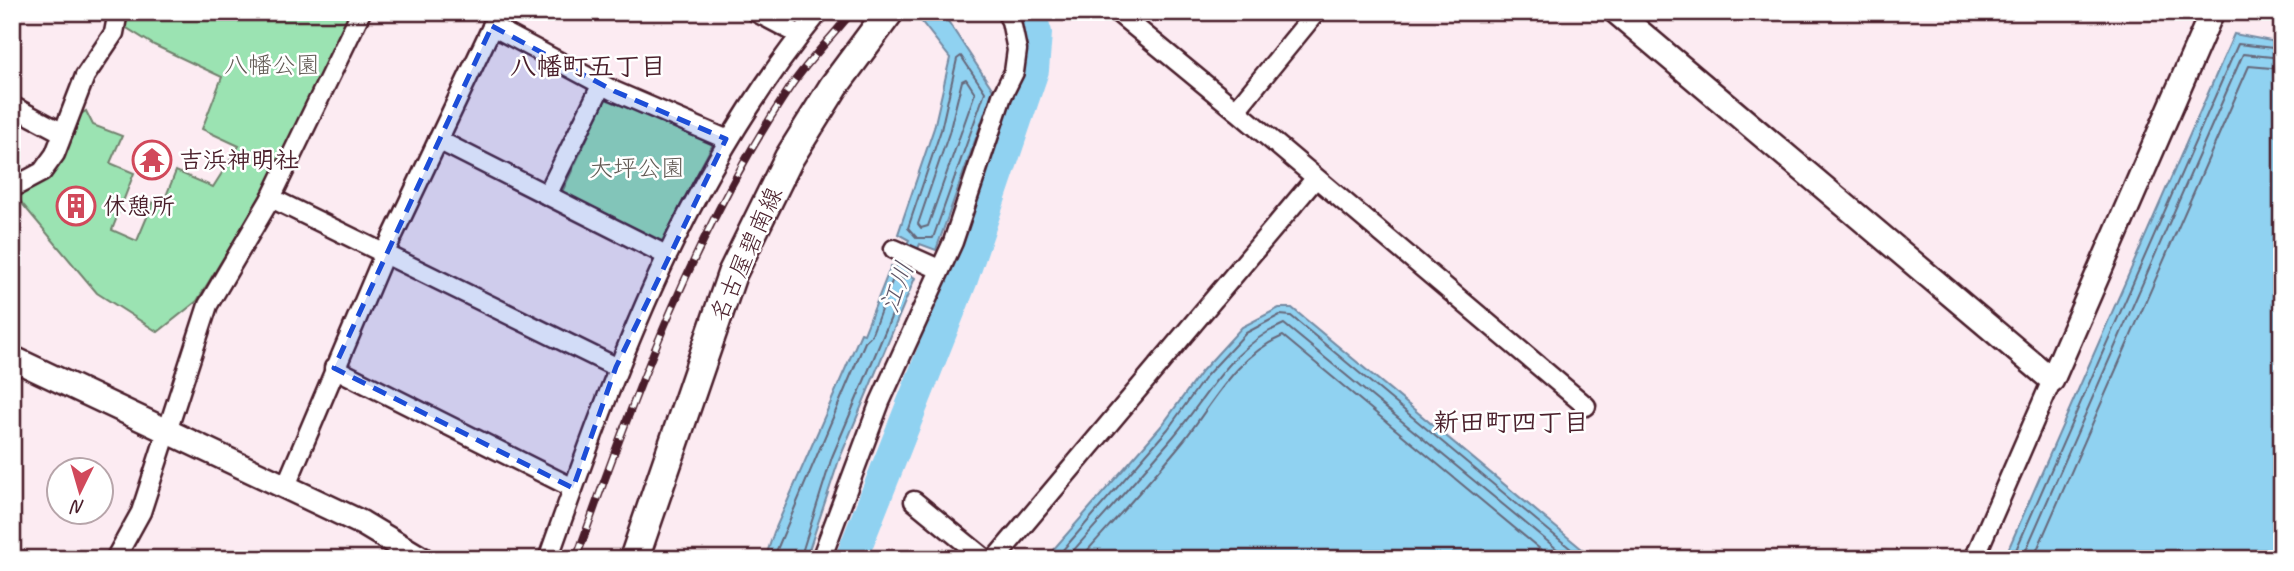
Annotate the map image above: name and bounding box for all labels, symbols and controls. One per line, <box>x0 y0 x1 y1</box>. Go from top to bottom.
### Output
park label: 八幡公園 <box>224 50 320 80</box>
district label: 八幡町五丁目 <box>510 50 666 83</box>
temple icon: 吉浜神明社 <box>131 139 173 181</box>
place label: 吉浜神明社 <box>179 145 299 175</box>
park label: 大坪公園 <box>589 153 685 183</box>
street label: 名古屋碧南線 <box>703 182 789 326</box>
building icon: 休憩所 <box>55 185 97 227</box>
place label: 休憩所 <box>103 191 175 221</box>
water label: 江川 <box>873 257 921 317</box>
district label: 新田町四丁目 <box>1433 406 1589 439</box>
north arrow <box>46 456 116 526</box>
text: N <box>68 494 86 519</box>

